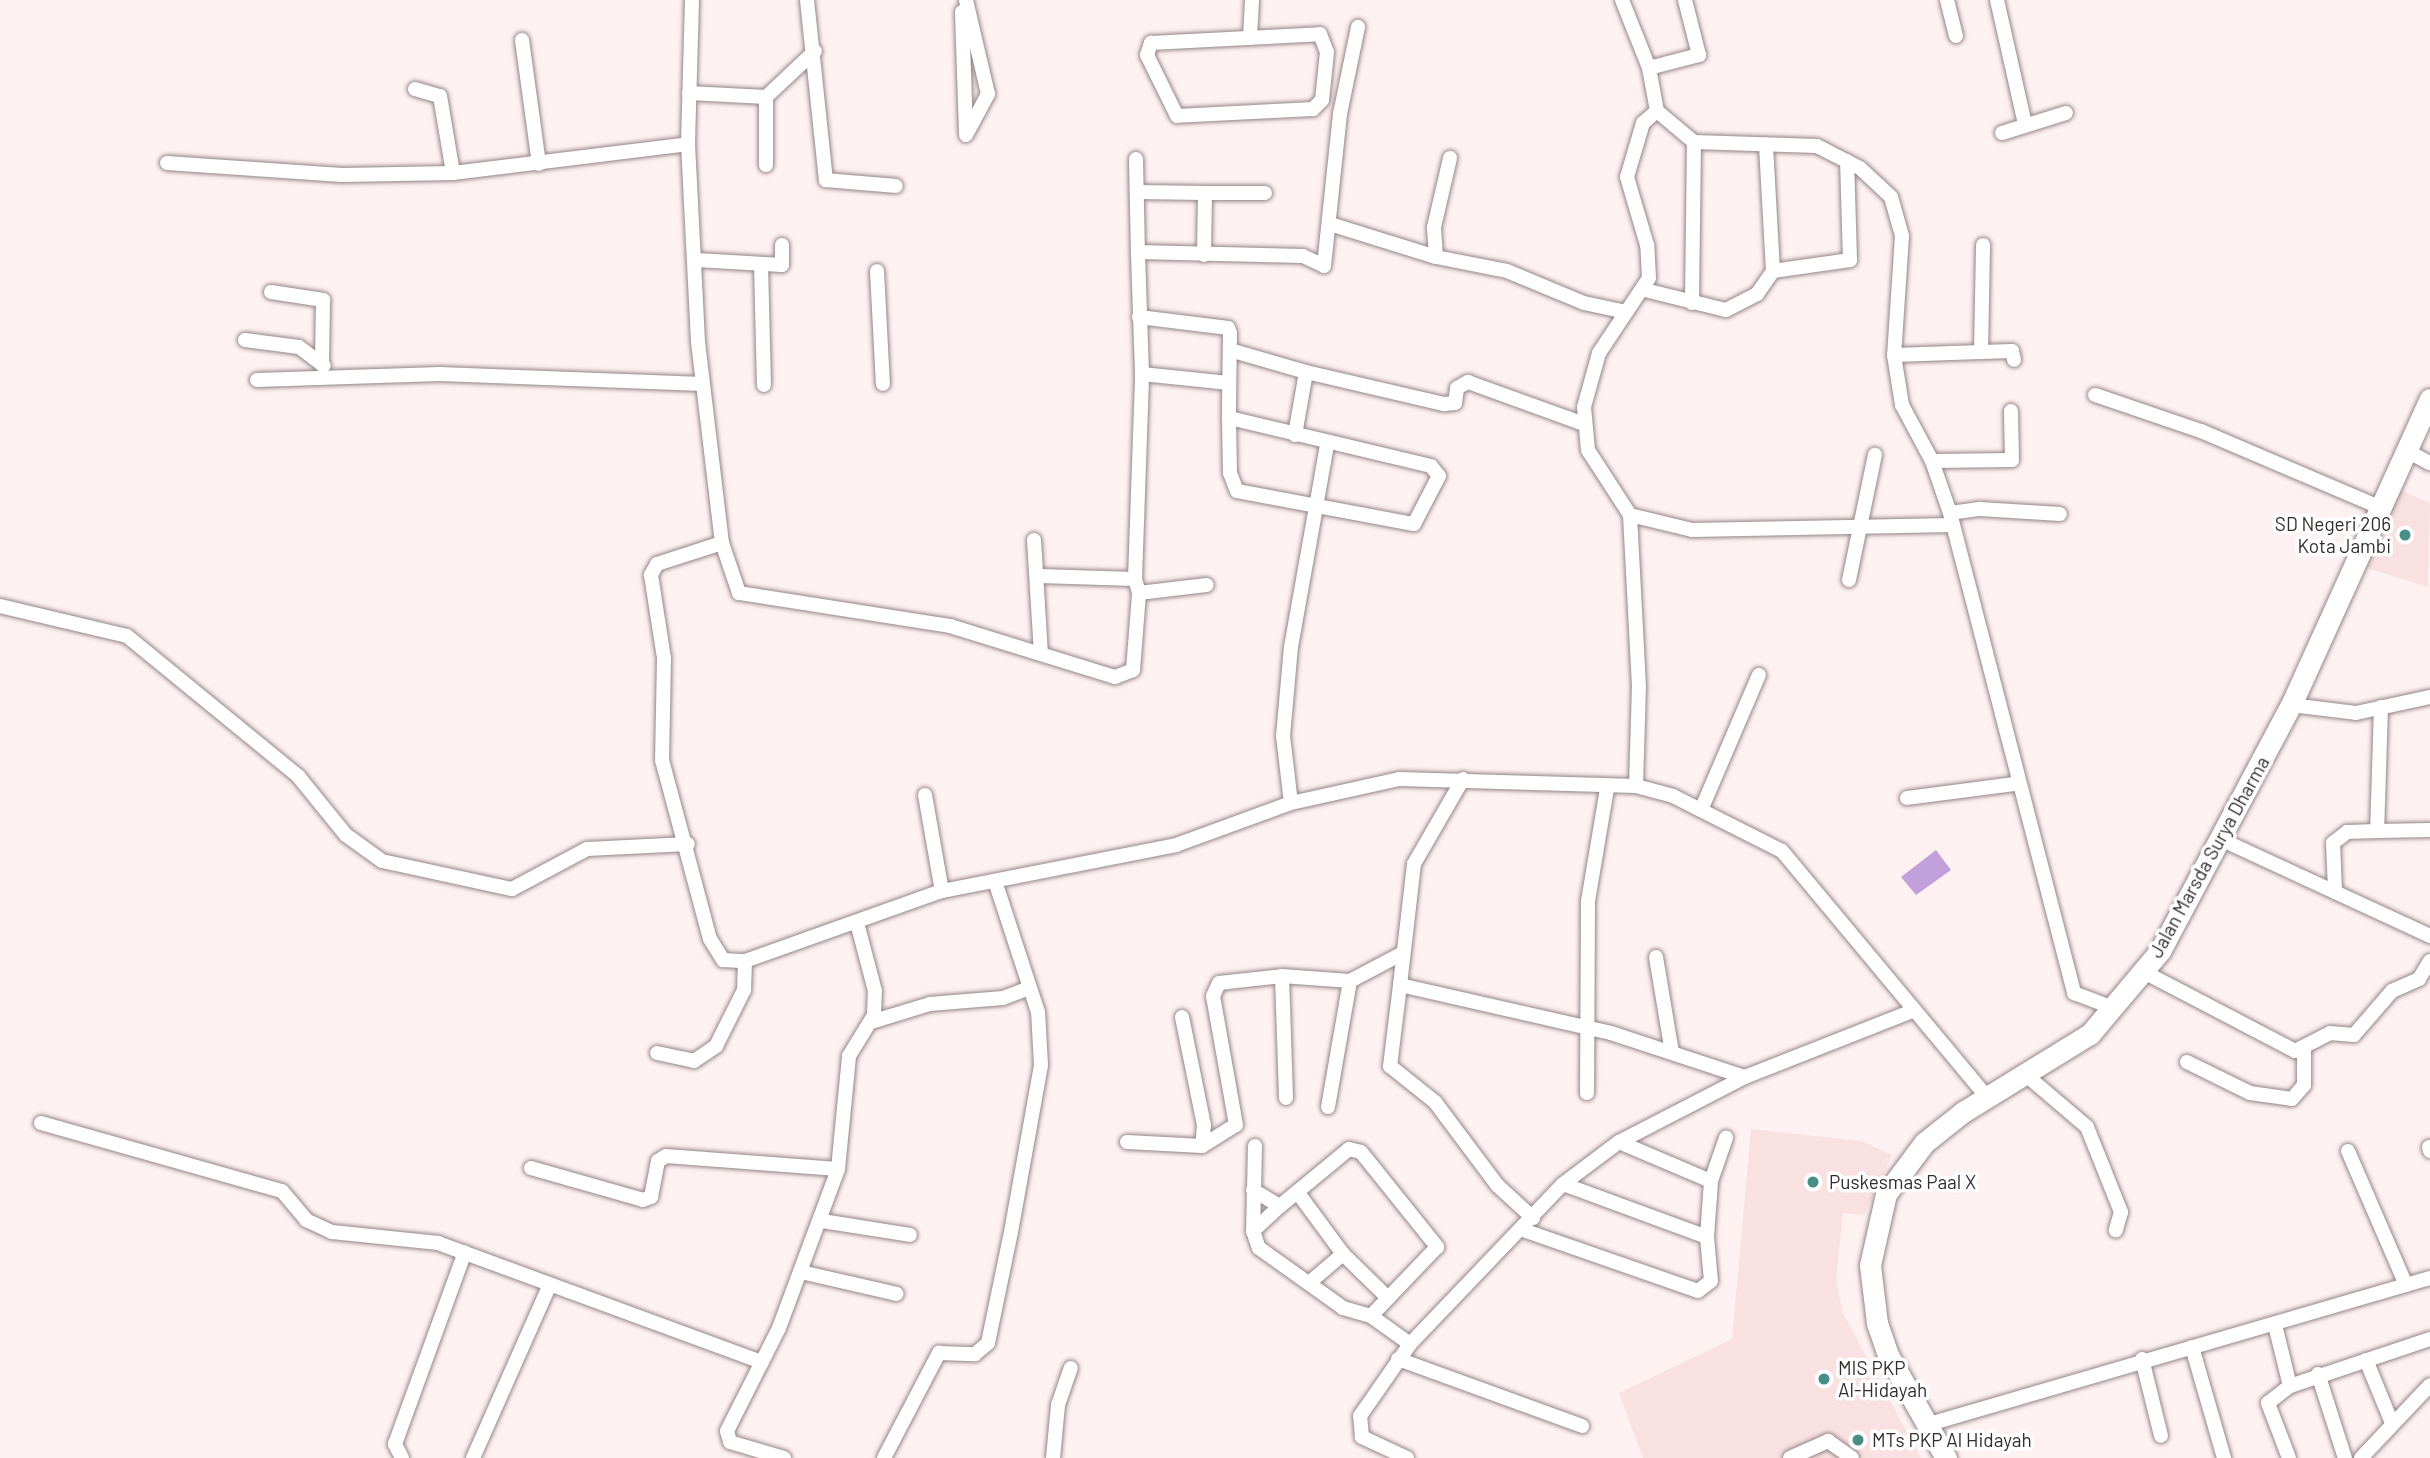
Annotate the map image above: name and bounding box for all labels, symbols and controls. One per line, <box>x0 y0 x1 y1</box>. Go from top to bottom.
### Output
place label: SD Negeri 206 Kota Jambi <box>2275 513 2391 557</box>
marker: SD Negeri 206 Kota Jambi <box>2397 527 2413 543</box>
street label: Jalan Marsda Surya Dharma <box>2144 752 2274 962</box>
place label: Puskesmas Paal X <box>1829 1171 1976 1193</box>
marker: Puskesmas Paal X <box>1803 1172 1823 1192</box>
place label: MIS PKP Al-Hidayah <box>1838 1357 1927 1401</box>
marker: MIS PKP Al-Hidayah <box>1816 1371 1832 1387</box>
place label: MTs PKP Al Hidayah <box>1872 1429 2032 1451</box>
marker: MTs PKP Al Hidayah <box>1850 1432 1866 1448</box>

